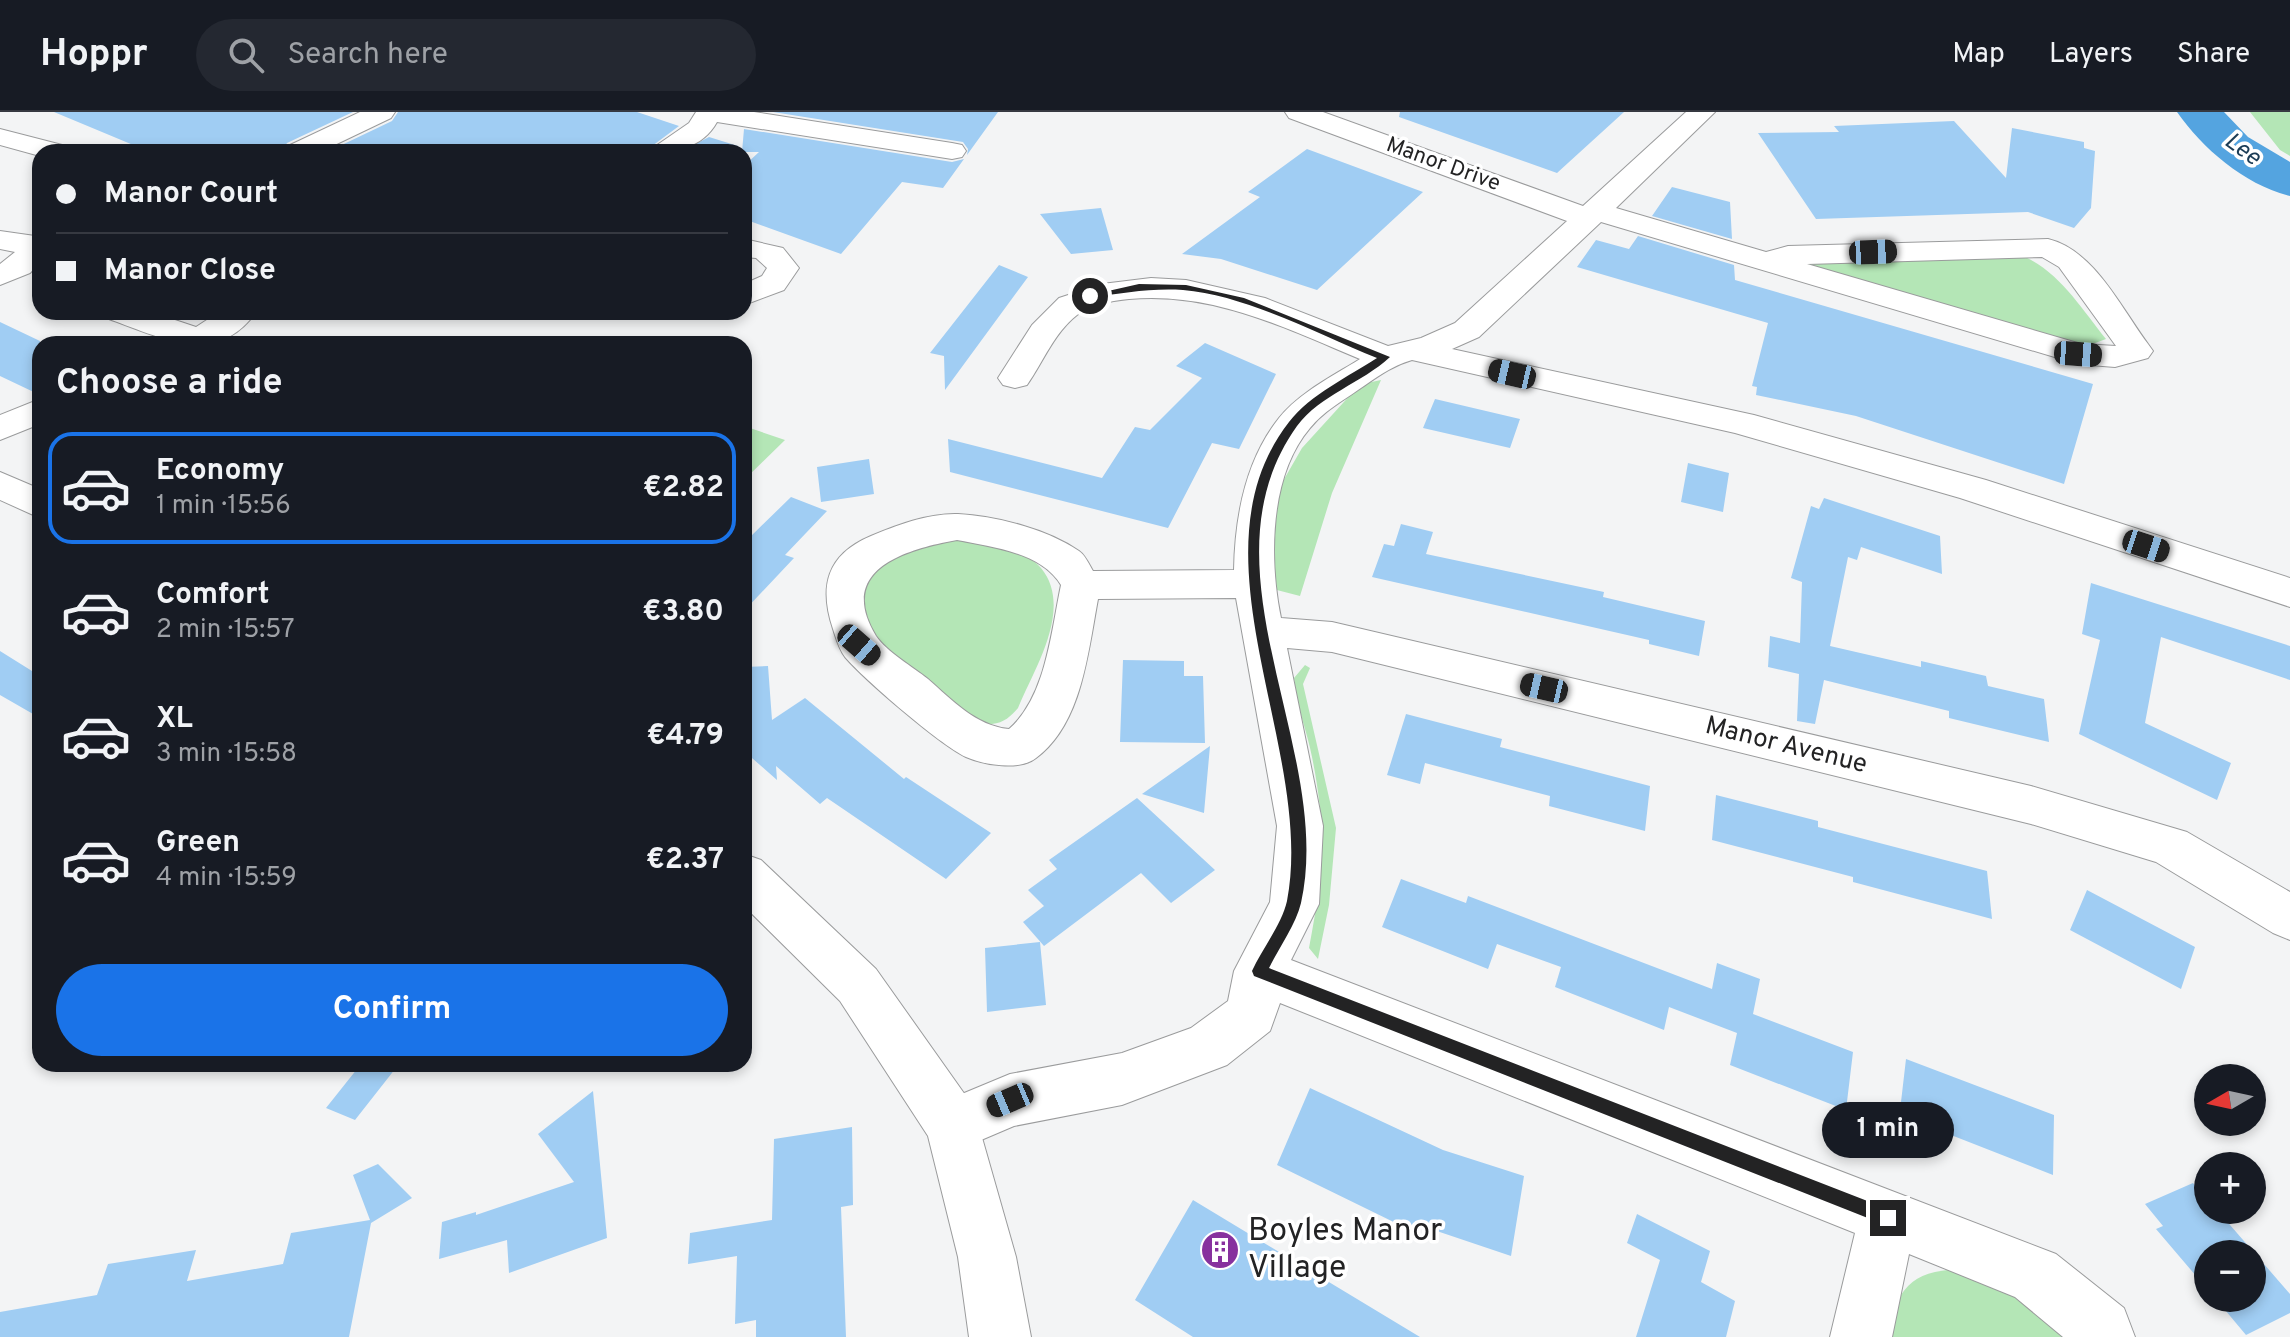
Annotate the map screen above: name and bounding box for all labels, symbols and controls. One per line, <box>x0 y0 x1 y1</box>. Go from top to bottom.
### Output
search box <box>196 19 756 91</box>
text: Hoppr <box>40 31 148 80</box>
icon: search <box>224 33 268 77</box>
text: Search here <box>288 37 448 74</box>
text: Map <box>1952 37 2005 73</box>
text: Layers <box>2049 37 2133 73</box>
text: Share <box>2177 37 2250 73</box>
water label: Lee <box>2218 127 2267 174</box>
street label: Manor Drive <box>1382 132 1504 198</box>
text: Manor Court <box>104 176 278 213</box>
car <box>1849 239 1897 265</box>
text: Manor Close <box>104 253 276 290</box>
route start <box>1072 278 1108 314</box>
car <box>2053 340 2103 368</box>
car <box>1486 357 1538 391</box>
text: Choose a ride <box>56 361 282 407</box>
icon: car <box>60 452 132 524</box>
text: Economy <box>156 453 284 490</box>
text: €2.82 <box>643 470 724 507</box>
text: 1 min · 15:56 <box>156 490 291 523</box>
car <box>2119 527 2173 565</box>
icon: car <box>60 576 132 648</box>
text: Comfort <box>156 577 269 614</box>
text: €3.80 <box>642 594 724 631</box>
text: 2 min · 15:57 <box>156 614 295 647</box>
car <box>833 620 885 670</box>
car <box>1518 671 1570 705</box>
icon: car <box>60 700 132 772</box>
text: XL <box>156 701 193 738</box>
street label: Manor Avenue <box>1702 710 1870 782</box>
text: €4.79 <box>646 718 724 755</box>
text: 3 min · 15:58 <box>156 738 297 771</box>
icon: car <box>60 824 132 896</box>
text: Green <box>156 825 240 862</box>
text: €2.37 <box>646 842 724 879</box>
text: 4 min · 15:59 <box>156 862 297 895</box>
button: Confirm <box>56 964 728 1056</box>
north arrow <box>2194 1064 2266 1136</box>
map controls <box>2194 1064 2266 1312</box>
car <box>983 1080 1037 1120</box>
callout: 1 min <box>1822 1102 1954 1158</box>
text: 1 min <box>1857 1113 1919 1146</box>
button: + <box>2194 1152 2266 1224</box>
route end <box>1870 1200 1906 1236</box>
place label: Boyles Manor Village <box>1248 1212 1442 1289</box>
building icon: Boyles Manor Village <box>1199 1229 1241 1271</box>
button: − <box>2194 1240 2266 1312</box>

